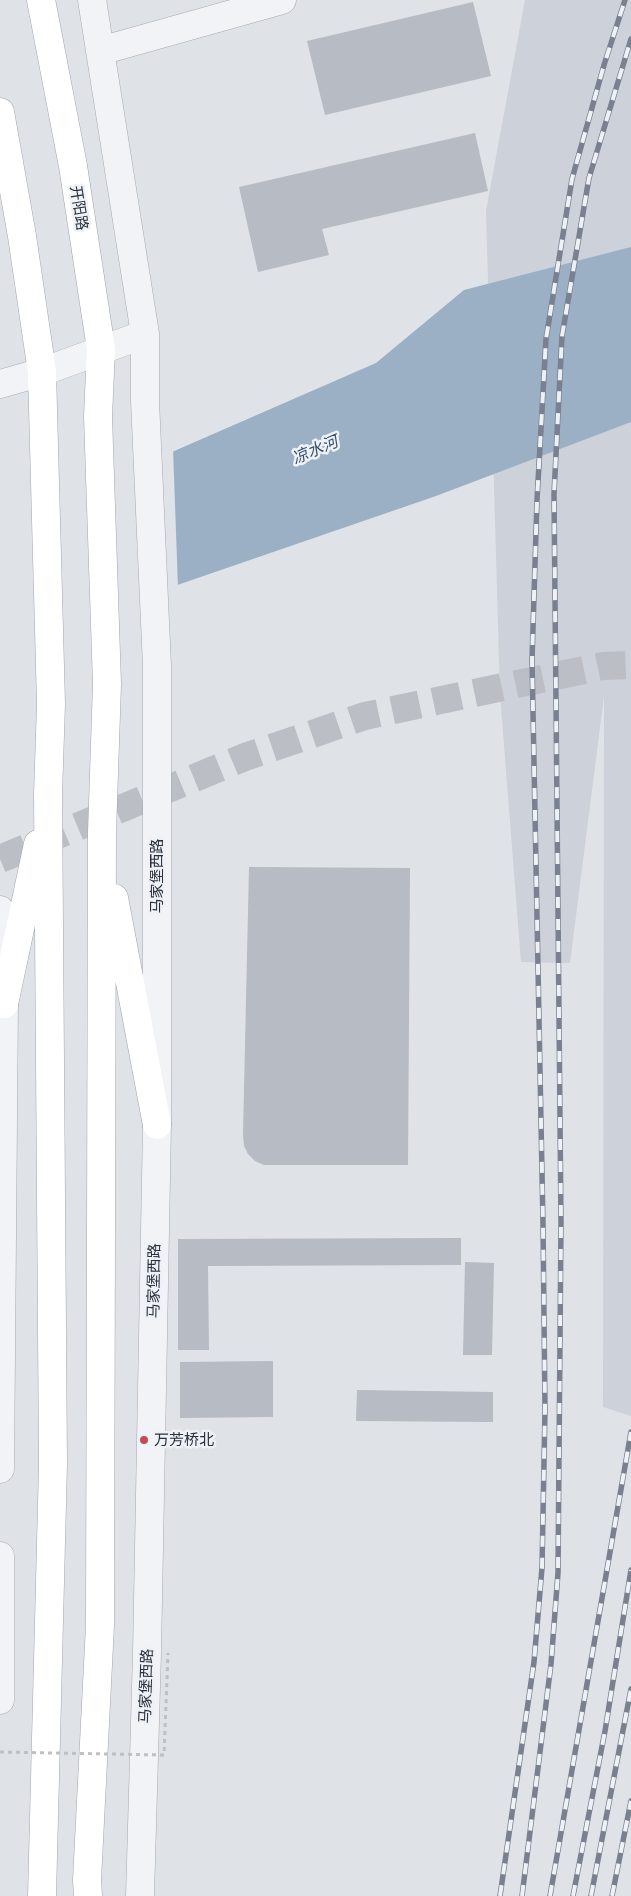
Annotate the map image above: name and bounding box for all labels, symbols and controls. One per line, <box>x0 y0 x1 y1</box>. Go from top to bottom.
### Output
street label: 开阳路 <box>67 184 91 232</box>
water label: 凉水河 <box>289 432 341 468</box>
street label: 马家堡西路 <box>148 839 166 913</box>
street label: 马家堡西路 <box>144 1243 164 1319</box>
place label: 万芳桥北 <box>154 1431 214 1449</box>
marker: 万芳桥北 <box>138 1434 150 1446</box>
street label: 马家堡西路 <box>136 1648 156 1724</box>

